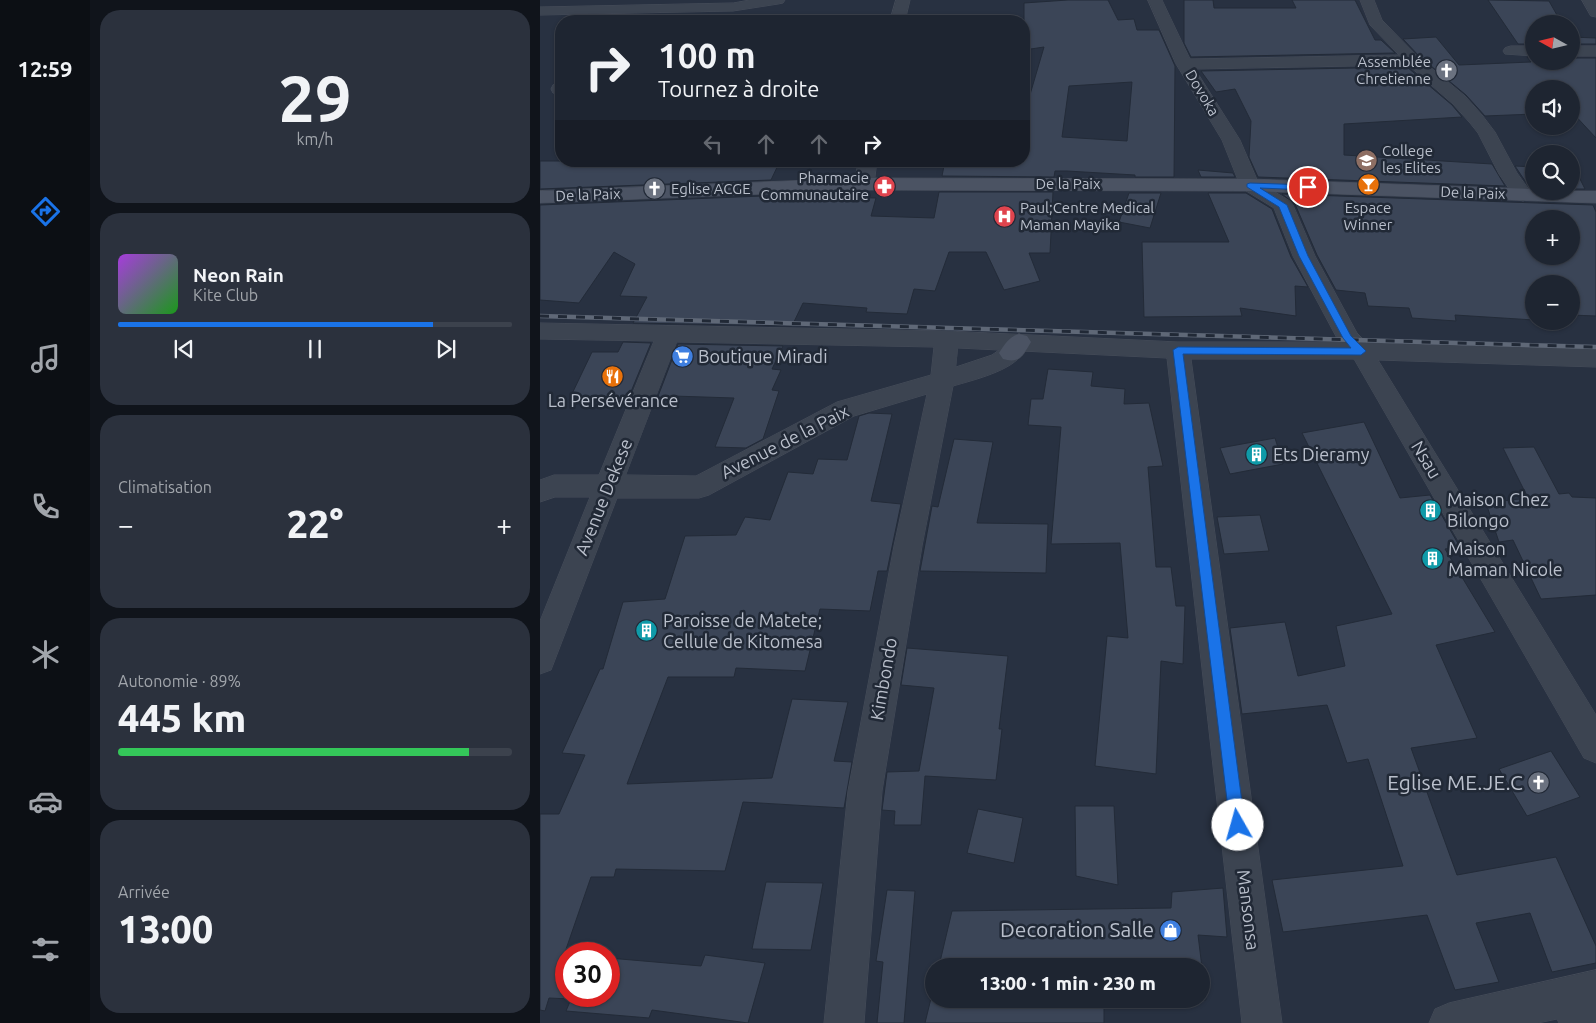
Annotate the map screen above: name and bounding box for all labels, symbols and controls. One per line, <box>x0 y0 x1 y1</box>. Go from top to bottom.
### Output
north arrow <box>1525 15 1580 70</box>
map controls <box>1525 15 1580 330</box>
icon: right <box>575 35 640 100</box>
text: 100 m <box>658 35 756 75</box>
place label: Assemblée Chretienne <box>1356 53 1431 87</box>
text: 12:59 <box>17 56 73 81</box>
church icon: Assemblée Chretienne <box>1435 59 1459 83</box>
text: 29 <box>278 61 352 134</box>
street label: Dovoka <box>1182 67 1223 119</box>
text: Tournez à droite <box>658 76 819 101</box>
button: sound <box>1525 80 1580 135</box>
text: km/h <box>297 130 333 148</box>
icon: left <box>699 130 727 158</box>
icon: ahead <box>752 130 780 158</box>
icon: ahead <box>805 130 833 158</box>
icon: right <box>858 130 886 158</box>
place label: College les Elites <box>1382 142 1441 176</box>
button: search <box>1525 145 1580 200</box>
school or university icon: College les Elites <box>1354 148 1378 172</box>
pin <box>1287 166 1329 208</box>
place label: Pharmacie Communautaire <box>761 169 869 203</box>
icon: arrive <box>1294 173 1322 201</box>
bar icon: Espace Winner <box>1356 173 1380 197</box>
pharmacy icon: Pharmacie Communautaire <box>873 175 897 199</box>
street label: De la Paix <box>1035 175 1101 192</box>
church icon: Eglise ACGE <box>643 177 667 201</box>
place label: Eglise ACGE <box>671 180 751 197</box>
street label: De la Paix <box>1440 183 1506 202</box>
street label: De la Paix <box>555 185 621 204</box>
icon: directions <box>28 194 63 229</box>
place label: Paul;Centre Medical Maman Mayika <box>1020 199 1154 233</box>
place label: Espace Winner <box>1344 199 1393 233</box>
hospital icon: Paul;Centre Medical Maman Mayika <box>992 205 1016 229</box>
button: + <box>1525 210 1580 265</box>
text: Neon Rain <box>193 264 284 286</box>
button: − <box>1525 275 1580 330</box>
text: Kite Club <box>193 286 258 304</box>
icon: previous <box>170 335 198 363</box>
icon: pause <box>301 335 329 363</box>
icon: next <box>432 335 460 363</box>
icon: music <box>28 341 63 376</box>
supermarket icon: Boutique Miradi <box>670 345 694 369</box>
place label: Boutique Miradi <box>698 346 828 366</box>
restaurant icon: La Persévérance <box>601 364 625 388</box>
place label: La Persévérance <box>548 390 678 410</box>
street label: Avenue de la Paix <box>717 400 852 482</box>
street label: Avenue Dekese <box>571 435 636 558</box>
street label: Nsau <box>1408 437 1446 482</box>
building icon: Ets Dieramy <box>1245 443 1269 467</box>
place label: Ets Dieramy <box>1273 444 1370 464</box>
text: Climatisation <box>118 478 212 496</box>
icon: phone <box>28 489 63 524</box>
place label: Maison Chez Bilongo <box>1447 489 1549 530</box>
building icon: Maison Chez Bilongo <box>1419 498 1443 522</box>
text: 22° <box>287 503 343 545</box>
text: − <box>118 509 134 540</box>
text: + <box>496 509 512 540</box>
place label: Maison Maman Nicole <box>1448 538 1563 579</box>
building icon: Maison Maman Nicole <box>1420 547 1444 571</box>
place label: Paroisse de Matete; Cellule de Kitomesa <box>663 610 823 651</box>
building icon: Paroisse de Matete; Cellule de Kitomesa <box>635 619 659 643</box>
street label: Kimbondo <box>866 636 900 722</box>
icon: climate <box>28 637 63 672</box>
text: Autonomie · 89% <box>118 672 241 690</box>
text: 445 km <box>118 697 246 739</box>
place label: Eglise ME.JE.C <box>1387 770 1523 794</box>
church icon: Eglise ME.JE.C <box>1527 771 1551 795</box>
icon: car <box>28 784 63 819</box>
position arrow <box>1211 798 1263 850</box>
street label: Mansonsa <box>1234 869 1264 951</box>
text: Arrivée <box>118 883 170 901</box>
text: 13:00 <box>118 908 213 950</box>
place label: Decoration Salle <box>1000 917 1154 941</box>
shop icon: Decoration Salle <box>1158 918 1182 942</box>
icon: filters <box>28 932 63 967</box>
speed limit sign: 30 <box>555 942 620 1007</box>
text: 13:00 · 1 min · 230 m <box>979 972 1156 994</box>

